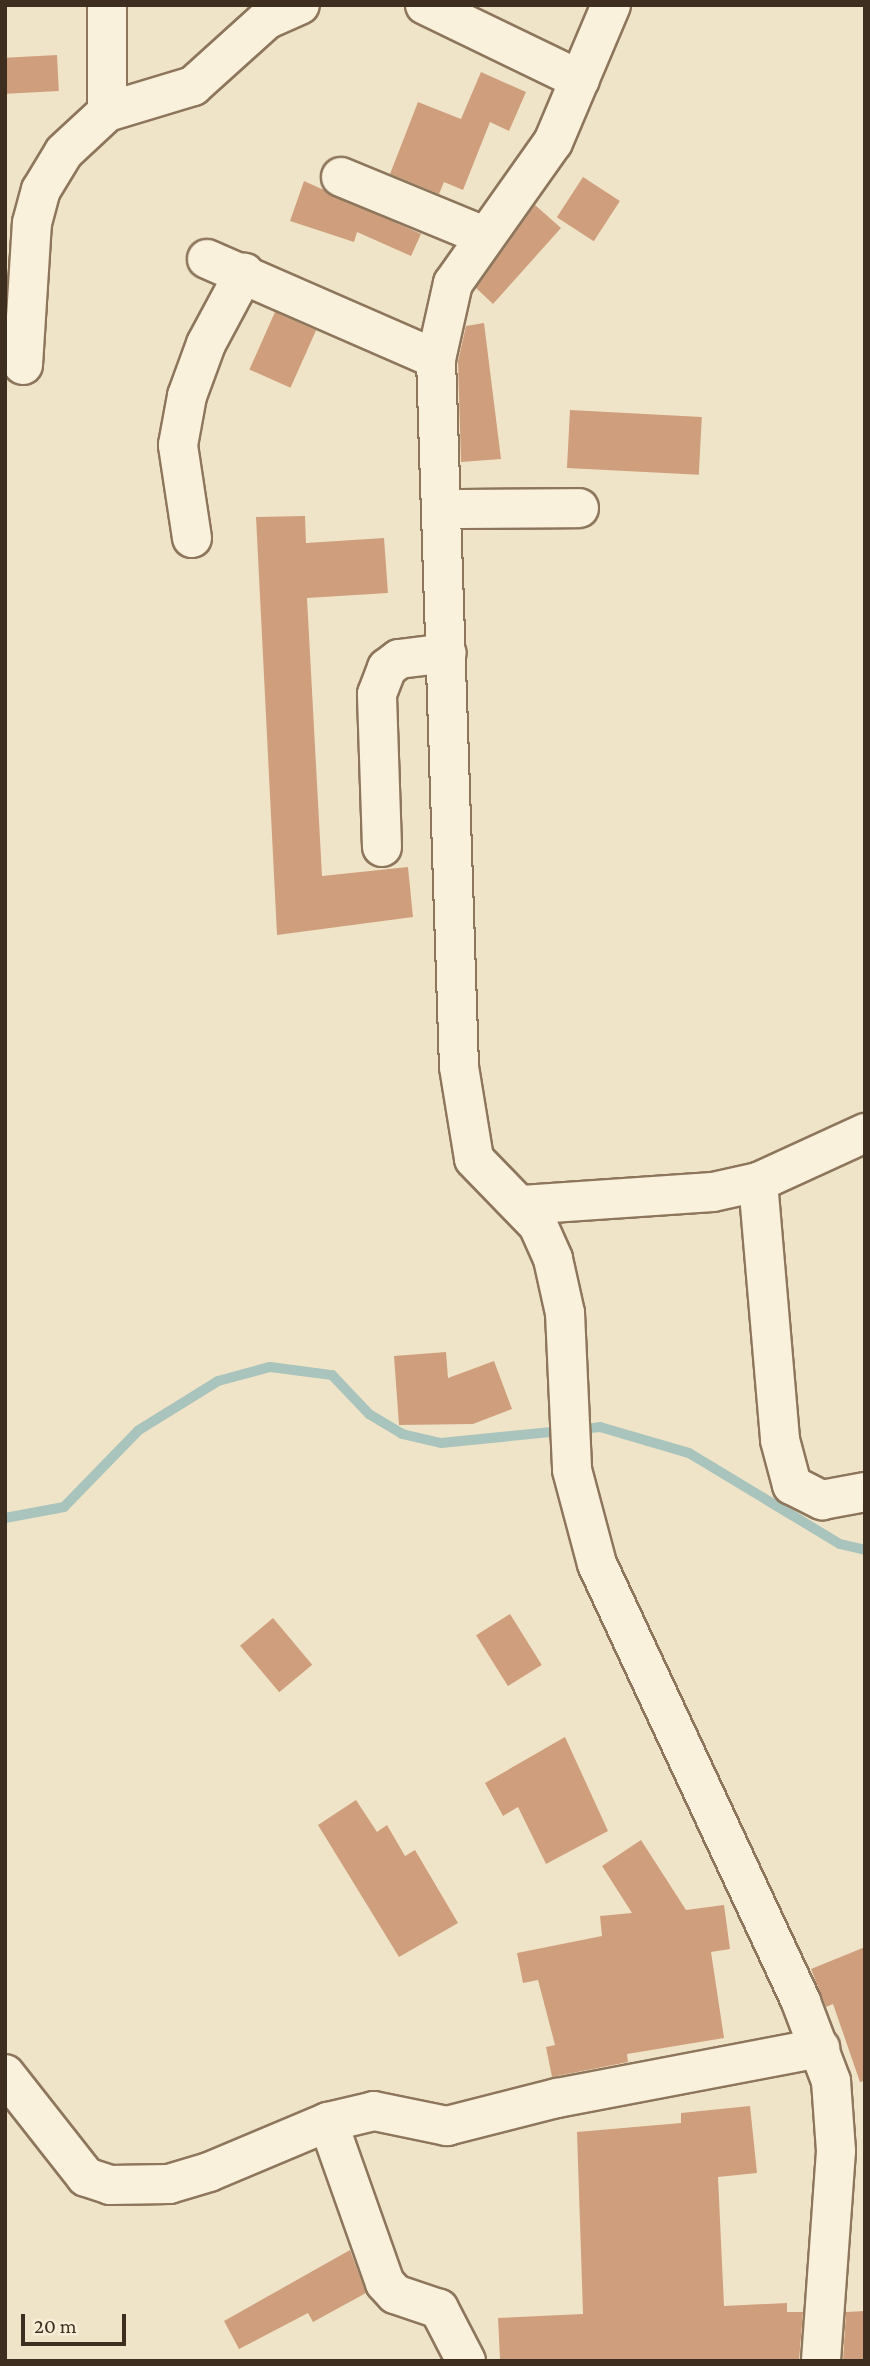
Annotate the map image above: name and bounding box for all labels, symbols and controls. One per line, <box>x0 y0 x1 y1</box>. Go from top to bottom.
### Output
scale bar <box>24 2300 130 2344</box>
text: 20 m <box>34 2314 77 2338</box>

